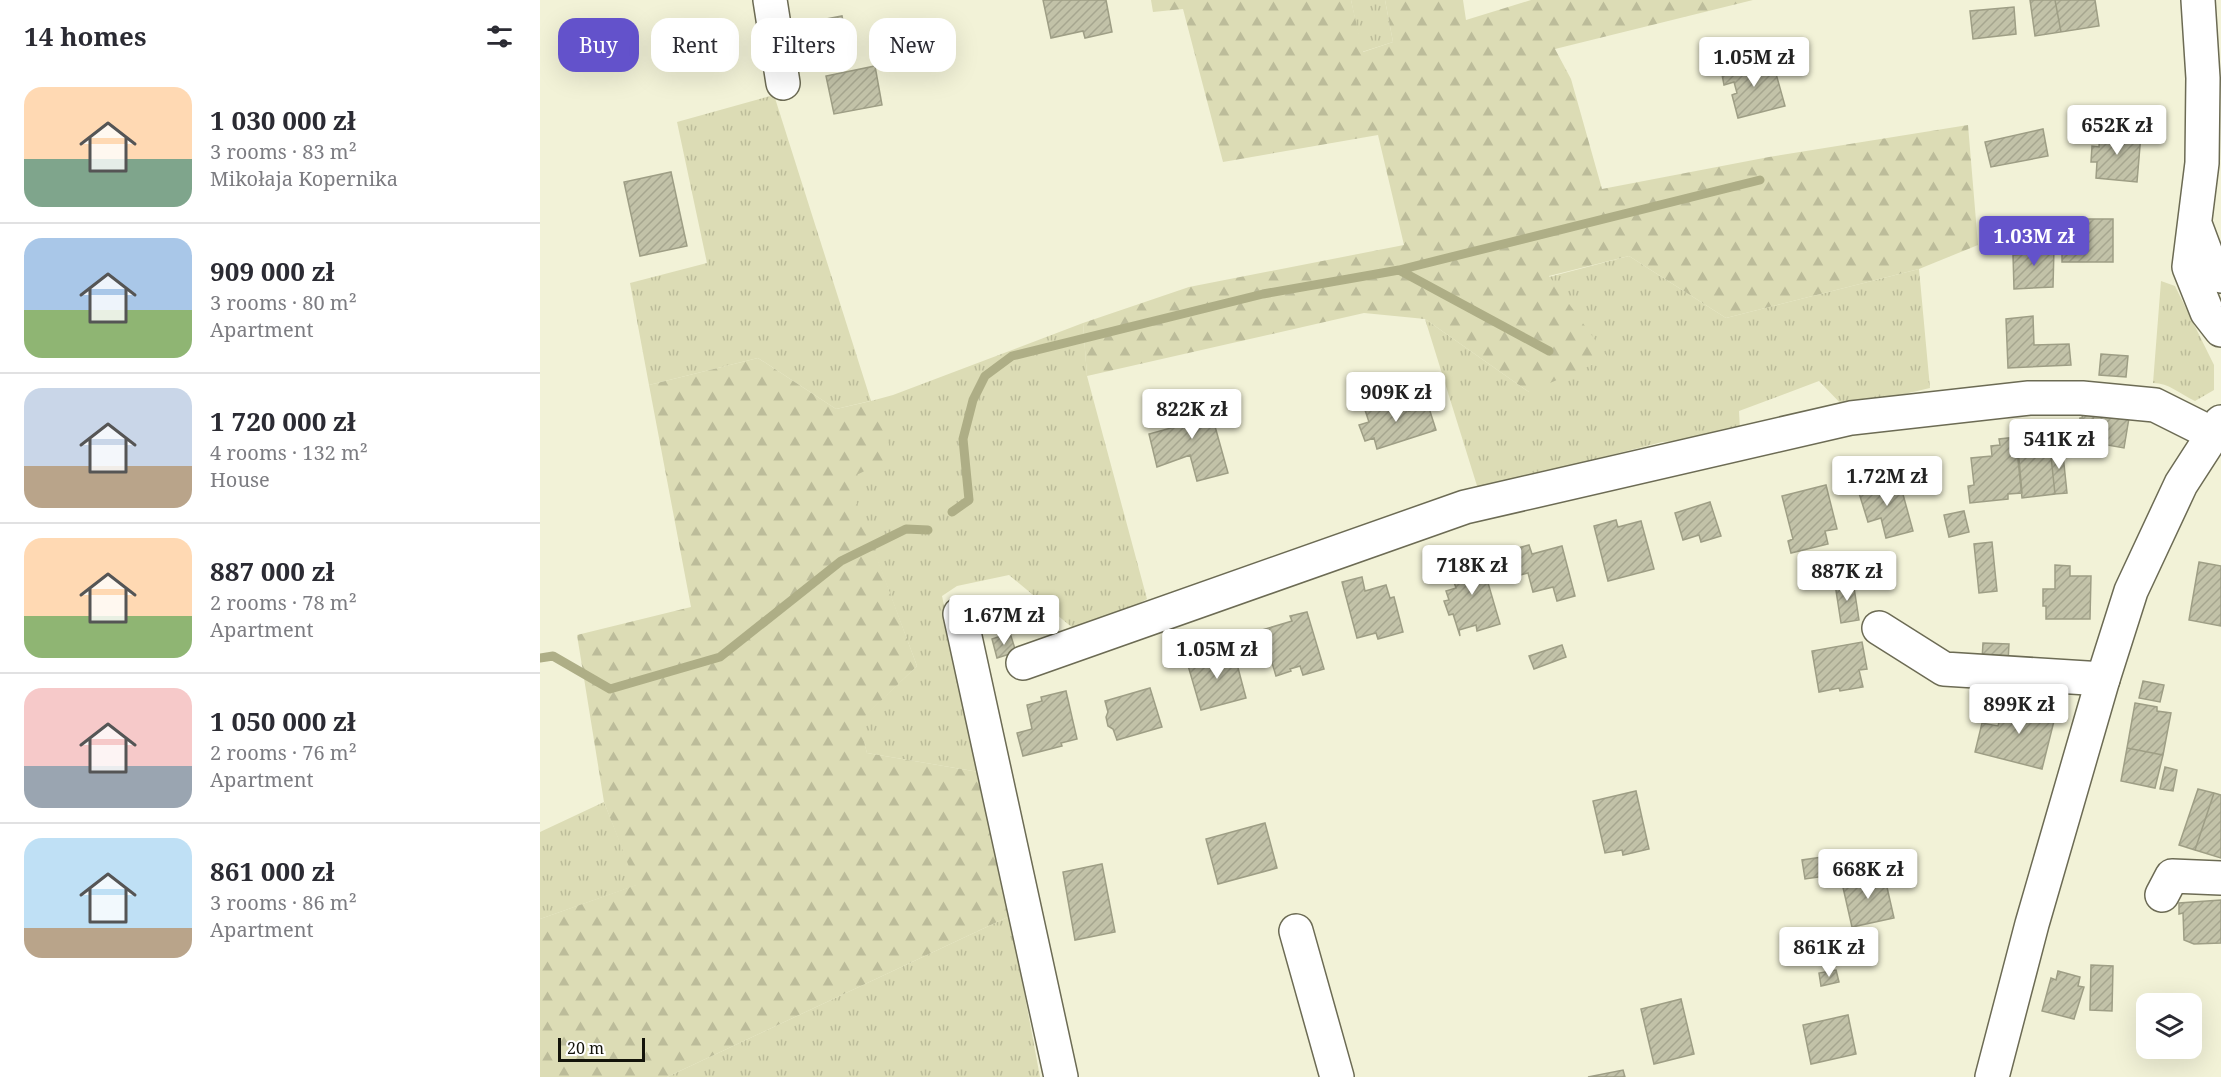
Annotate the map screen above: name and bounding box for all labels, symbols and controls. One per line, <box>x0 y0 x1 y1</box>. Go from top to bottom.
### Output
text: 14 homes <box>24 18 146 54</box>
chip: Buy <box>558 18 639 72</box>
chip: Rent <box>651 18 739 72</box>
chip: Filters <box>751 18 857 72</box>
chip: New <box>869 18 956 72</box>
icon: filters <box>483 20 516 53</box>
pin: 1.05M zł <box>1692 37 1816 88</box>
text: 1.05M zł <box>1713 43 1795 70</box>
text: 1 030 000 zł <box>210 102 356 138</box>
pin: 652K zł <box>2062 105 2172 156</box>
icon: home <box>72 111 144 183</box>
text: 652K zł <box>2081 111 2153 138</box>
text: 3 rooms · 83 m² <box>210 138 357 165</box>
text: Mikołaja Kopernika <box>210 165 398 192</box>
pin: 1.03M zł <box>1972 216 2096 267</box>
text: 1.03M zł <box>1993 222 2075 249</box>
text: 909 000 zł <box>210 253 335 289</box>
icon: home <box>72 262 144 334</box>
text: 3 rooms · 80 m² <box>210 289 357 316</box>
text: Apartment <box>210 316 314 343</box>
pin: 909K zł <box>1341 372 1451 423</box>
text: 909K zł <box>1360 378 1432 405</box>
pin: 822K zł <box>1137 389 1247 440</box>
text: 822K zł <box>1156 395 1228 422</box>
text: 1 720 000 zł <box>210 403 356 439</box>
icon: home <box>72 412 144 484</box>
pin: 541K zł <box>2004 419 2114 470</box>
text: 541K zł <box>2023 425 2095 452</box>
text: 4 rooms · 132 m² <box>210 439 368 466</box>
pin: 1.72M zł <box>1825 456 1949 507</box>
text: 1.72M zł <box>1846 462 1928 489</box>
text: House <box>210 466 270 493</box>
pin: 718K zł <box>1417 545 1527 596</box>
text: 718K zł <box>1436 551 1508 578</box>
pin: 887K zł <box>1792 551 1902 602</box>
text: 887 000 zł <box>210 553 335 589</box>
text: 887K zł <box>1811 557 1883 584</box>
icon: home <box>72 562 144 634</box>
text: 2 rooms · 78 m² <box>210 589 357 616</box>
pin: 1.67M zł <box>942 595 1066 646</box>
text: 1.67M zł <box>963 601 1045 628</box>
text: Apartment <box>210 616 314 643</box>
pin: 1.05M zł <box>1155 629 1279 680</box>
text: 1.05M zł <box>1176 635 1258 662</box>
pin: 899K zł <box>1964 684 2074 735</box>
text: 899K zł <box>1983 690 2055 717</box>
text: 1 050 000 zł <box>210 703 356 739</box>
icon: home <box>72 712 144 784</box>
text: 2 rooms · 76 m² <box>210 739 357 766</box>
text: Apartment <box>210 766 314 793</box>
pin: 668K zł <box>1813 849 1923 900</box>
text: 861 000 zł <box>210 853 335 889</box>
text: 668K zł <box>1832 855 1904 882</box>
icon: home <box>72 862 144 934</box>
text: 3 rooms · 86 m² <box>210 889 357 916</box>
text: Apartment <box>210 916 314 943</box>
pin: 861K zł <box>1774 927 1884 978</box>
text: 861K zł <box>1793 933 1865 960</box>
map controls <box>2136 993 2202 1059</box>
button: layers <box>2136 993 2202 1059</box>
scale bar <box>558 1035 645 1062</box>
text: 20 m <box>567 1037 604 1059</box>

